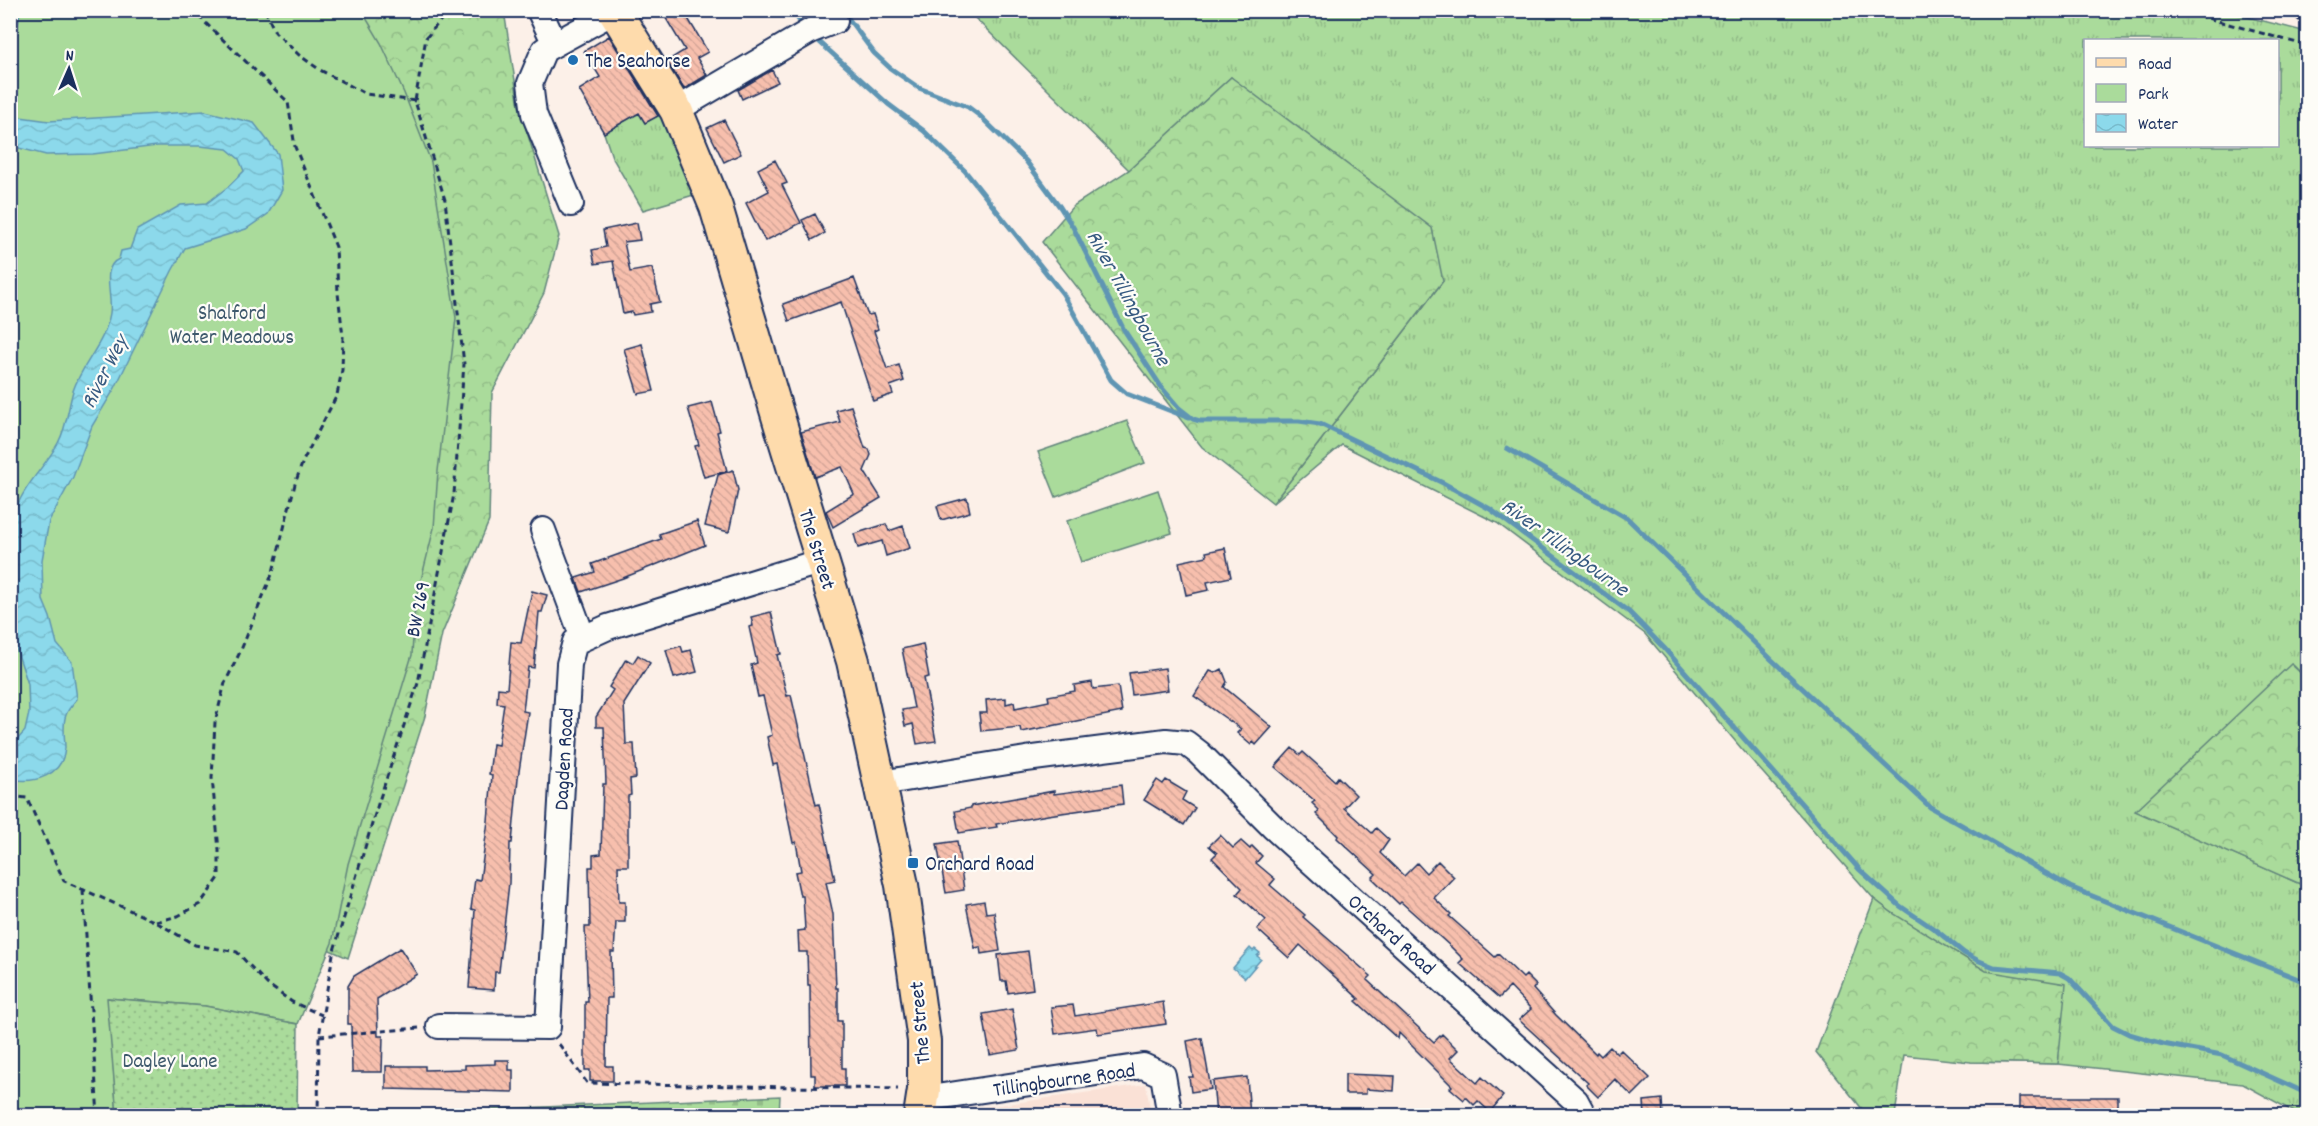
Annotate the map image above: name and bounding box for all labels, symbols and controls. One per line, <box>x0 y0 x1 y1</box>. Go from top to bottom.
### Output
north arrow <box>39 39 99 99</box>
legend <box>2084 39 2279 147</box>
text: N <box>65 45 74 68</box>
place label: The Seahorse <box>585 48 690 78</box>
marker: The Seahorse <box>566 53 580 67</box>
text: Road <box>2138 53 2172 78</box>
text: Park <box>2138 83 2169 108</box>
text: Water <box>2138 113 2178 138</box>
water label: River Tillingbourne <box>1077 225 1178 373</box>
park label: Shalford Water Meadows <box>170 300 294 354</box>
water label: River Wey <box>75 328 139 414</box>
water label: River Tillingbourne <box>1494 492 1635 606</box>
street label: The Street <box>789 506 842 594</box>
street label: BW 269 <box>400 579 440 640</box>
street label: Dagden Road <box>548 707 584 811</box>
place label: Orchard Road <box>925 851 1034 881</box>
marker: Orchard Road <box>906 856 920 870</box>
street label: Orchard Road <box>1339 888 1441 984</box>
street label: The Street <box>903 980 941 1065</box>
park label: Dagley Lane <box>123 1048 217 1078</box>
street label: Tillingbourne Road <box>991 1057 1137 1107</box>

